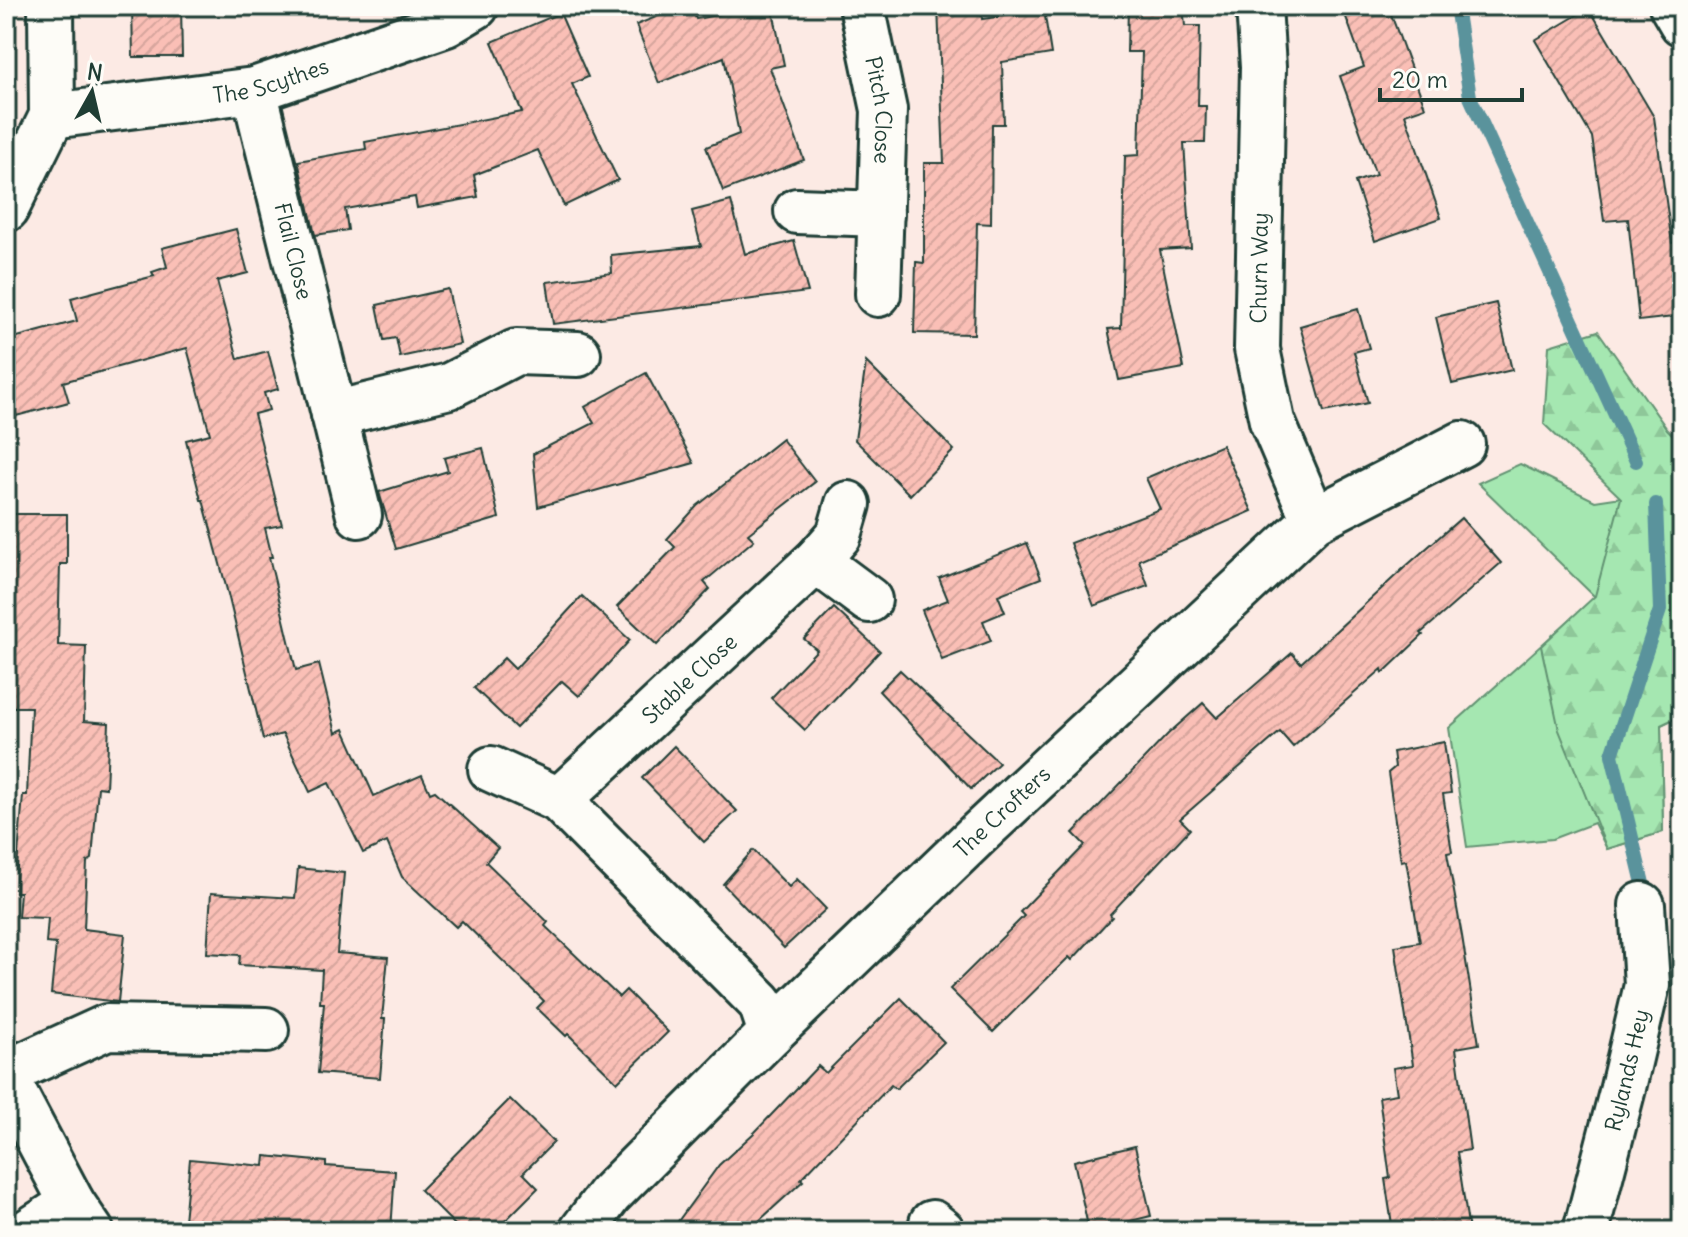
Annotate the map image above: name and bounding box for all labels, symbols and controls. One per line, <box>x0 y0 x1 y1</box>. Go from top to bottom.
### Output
street label: The Scythes <box>211 51 332 109</box>
north arrow <box>52 52 132 132</box>
scale bar <box>1380 52 1522 102</box>
street label: Pitch Close <box>859 54 898 164</box>
text: N <box>85 57 104 87</box>
text: 20 m <box>1392 64 1448 94</box>
street label: Flail Close <box>268 200 319 302</box>
street label: Churn Way <box>1244 212 1274 324</box>
street label: Stable Close <box>636 628 743 730</box>
street label: The Crofters <box>948 760 1056 864</box>
street label: Rylands Hey <box>1598 1006 1655 1134</box>

